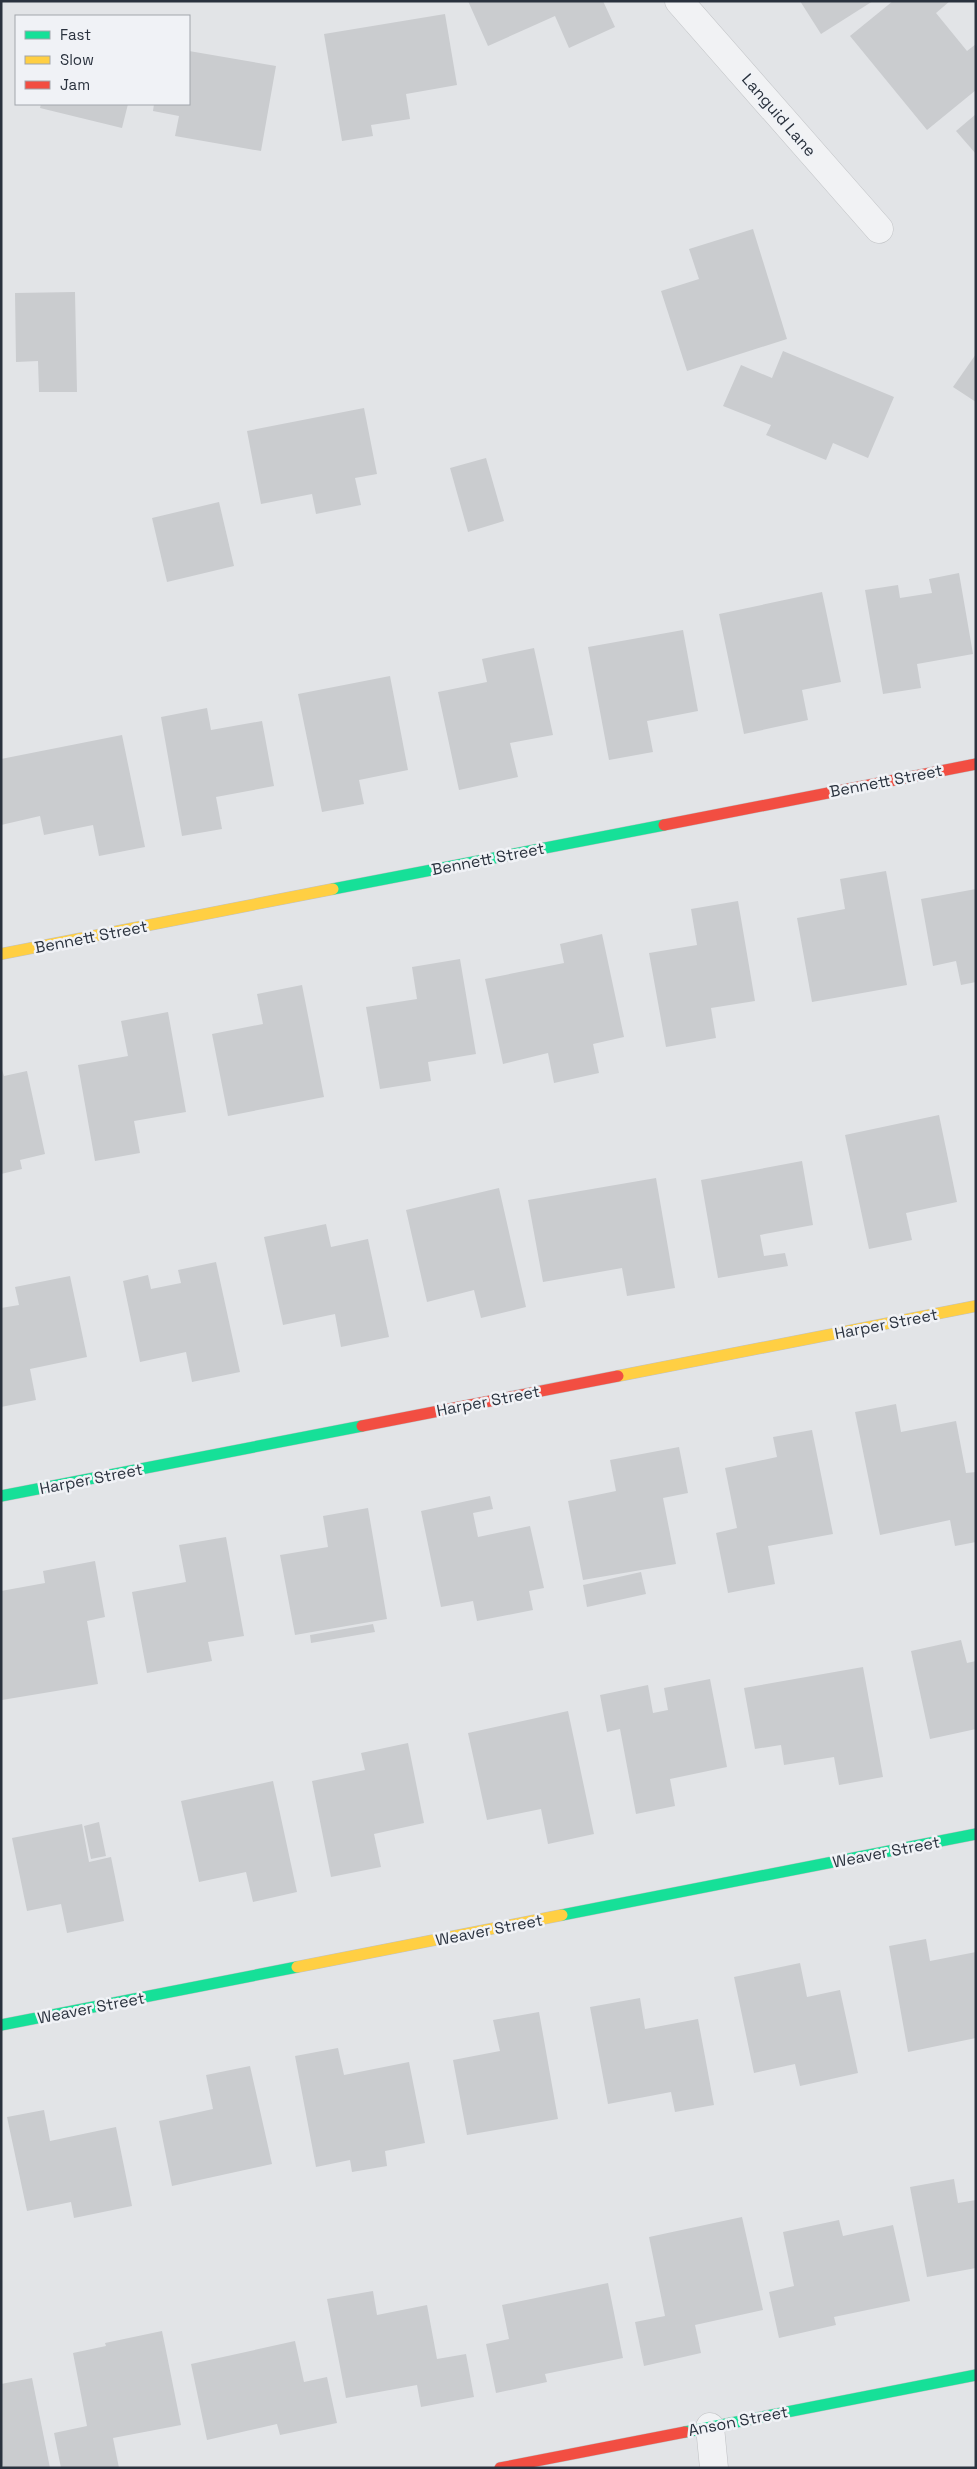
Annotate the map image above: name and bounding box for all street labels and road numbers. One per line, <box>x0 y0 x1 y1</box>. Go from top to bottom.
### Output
street label: Languid Lane <box>737 69 821 161</box>
street label: Bennett Street <box>828 760 944 802</box>
street label: Bennett Street <box>430 838 546 880</box>
street label: Bennett Street <box>33 916 149 958</box>
street label: Harper Street <box>833 1304 939 1344</box>
street label: Harper Street <box>435 1381 541 1421</box>
street label: Harper Street <box>38 1459 144 1499</box>
street label: Weaver Street <box>831 1831 941 1873</box>
street label: Weaver Street <box>434 1909 544 1951</box>
street label: Weaver Street <box>36 1987 146 2029</box>
street label: Anson Street <box>686 2401 790 2441</box>

